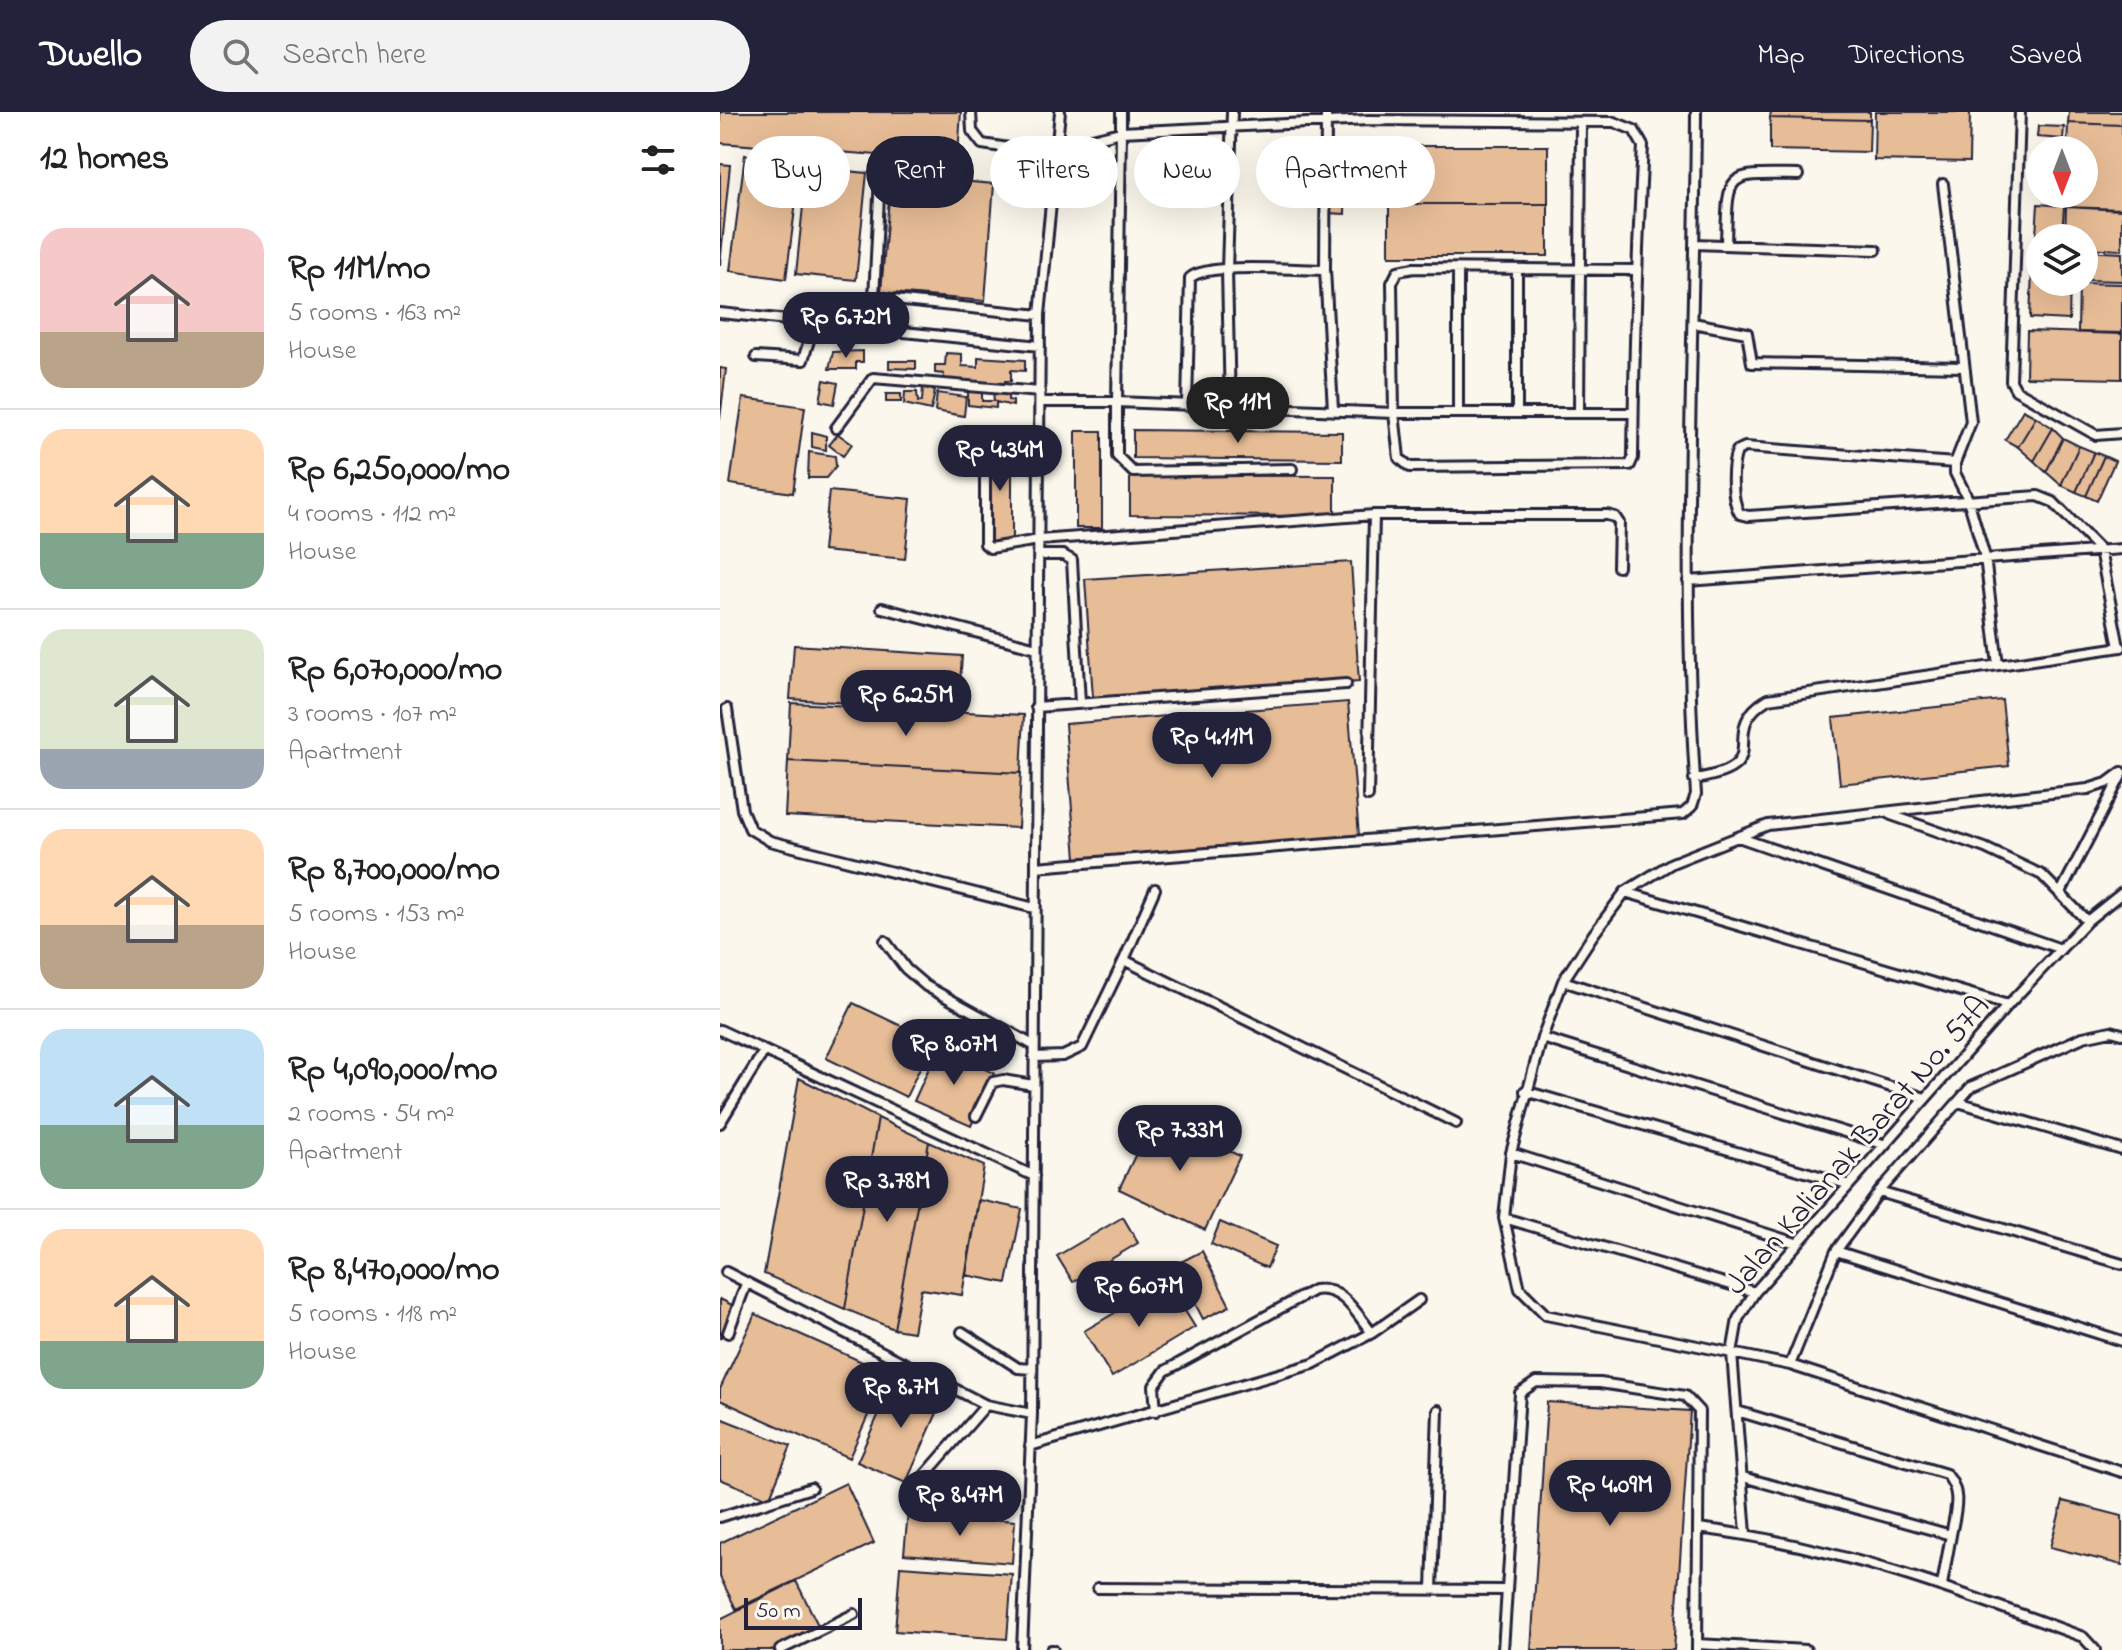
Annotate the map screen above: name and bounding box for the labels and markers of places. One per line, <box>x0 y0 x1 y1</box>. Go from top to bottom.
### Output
pin: Rp 6.72M <box>763 292 929 360</box>
pin: Rp 11M <box>1173 377 1303 445</box>
pin: Rp 4.34M <box>917 425 1083 493</box>
pin: Rp 6.25M <box>823 670 989 738</box>
pin: Rp 4.11M <box>1129 712 1295 780</box>
pin: Rp 8.07M <box>871 1019 1037 1087</box>
pin: Rp 7.33M <box>1097 1105 1263 1173</box>
pin: Rp 3.78M <box>804 1156 970 1224</box>
pin: Rp 6.07M <box>1056 1261 1222 1329</box>
pin: Rp 8.7M <box>827 1362 975 1430</box>
pin: Rp 4.09M <box>1527 1460 1693 1528</box>
pin: Rp 8.47M <box>877 1470 1043 1538</box>

